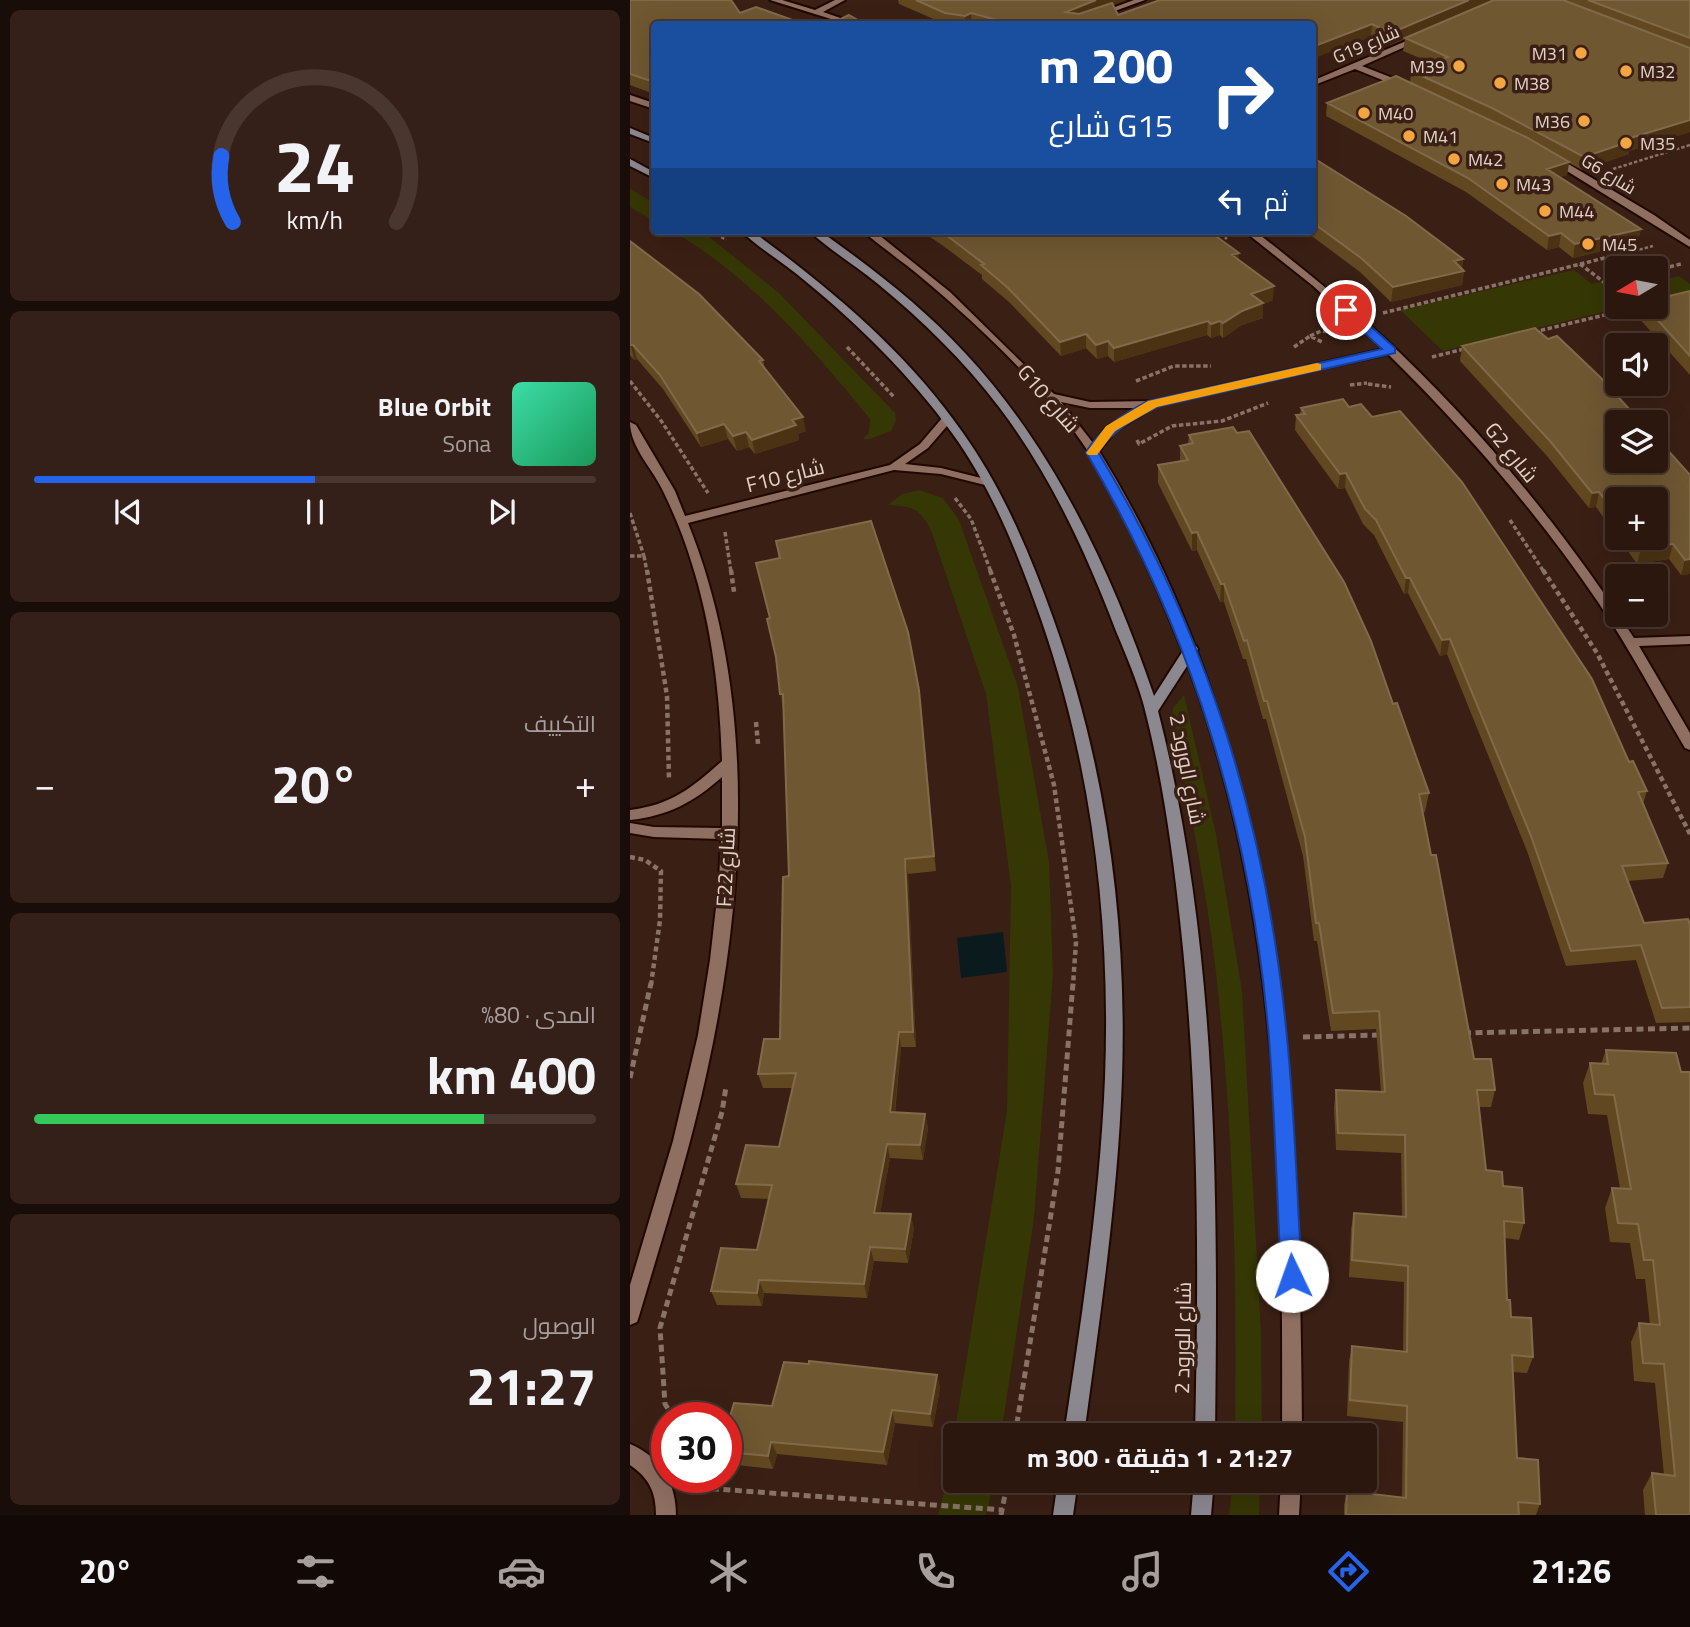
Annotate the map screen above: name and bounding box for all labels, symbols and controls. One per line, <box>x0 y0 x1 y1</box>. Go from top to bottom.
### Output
street label: G19 شارع <box>1328 18 1404 70</box>
text: 200 m <box>1039 27 1173 102</box>
place label: M31 <box>1532 40 1567 67</box>
marker: M31 <box>1573 45 1589 61</box>
icon: right <box>1197 49 1288 140</box>
place label: M39 <box>1410 53 1445 80</box>
marker: M39 <box>1451 58 1467 74</box>
place label: M32 <box>1640 58 1675 85</box>
marker: M32 <box>1618 63 1634 79</box>
place label: M38 <box>1514 70 1549 97</box>
marker: M38 <box>1492 75 1508 91</box>
place label: M40 <box>1378 100 1413 127</box>
text: G15 شارع <box>1048 101 1173 149</box>
marker: M40 <box>1356 105 1372 121</box>
place label: M36 <box>1535 108 1570 135</box>
text: 24 <box>274 110 356 220</box>
marker: M36 <box>1576 113 1592 129</box>
place label: M41 <box>1423 123 1458 150</box>
marker: M41 <box>1401 128 1417 144</box>
place label: M35 <box>1640 130 1675 157</box>
marker: M35 <box>1618 135 1634 151</box>
place label: M42 <box>1468 146 1503 173</box>
street label: G6 شارع <box>1576 147 1642 201</box>
marker: M42 <box>1446 151 1462 167</box>
place label: M43 <box>1516 171 1551 198</box>
marker: M43 <box>1494 176 1510 192</box>
icon: left <box>1212 182 1250 220</box>
text: ثم <box>1264 182 1288 221</box>
place label: M44 <box>1559 198 1594 225</box>
text: km/h <box>287 200 343 238</box>
marker: M44 <box>1537 203 1553 219</box>
place label: M45 <box>1602 231 1637 258</box>
marker: M45 <box>1580 236 1596 252</box>
north arrow <box>1605 256 1668 318</box>
map controls <box>1605 256 1668 627</box>
pin <box>1316 280 1376 340</box>
icon: arrive <box>1327 291 1365 329</box>
button: sound <box>1605 333 1668 396</box>
street label: G10 شارع <box>1010 357 1088 439</box>
text: Blue Orbit <box>378 387 491 426</box>
button: layers <box>1605 410 1668 473</box>
street label: G2 شارع <box>1478 415 1546 489</box>
text: Sona <box>443 426 491 461</box>
street label: F10 شارع <box>742 450 828 500</box>
button: + <box>1605 487 1668 550</box>
icon: previous <box>109 493 147 531</box>
icon: pause <box>296 493 334 531</box>
icon: next <box>483 493 521 531</box>
button: − <box>1605 564 1668 627</box>
text: التكييف <box>524 706 596 741</box>
street label: شارع الورود 2 <box>1162 711 1214 827</box>
text: 20° <box>271 744 359 823</box>
text: − <box>34 755 55 813</box>
text: + <box>575 755 596 813</box>
street label: F22 شارع <box>707 826 743 908</box>
text: المدى · 80% <box>481 997 596 1032</box>
text: 400 km <box>427 1035 596 1114</box>
position arrow <box>1255 1239 1329 1313</box>
street label: شارع الورود 2 <box>1165 1282 1199 1394</box>
text: الوصول <box>523 1308 596 1343</box>
text: 21:27 <box>466 1346 596 1425</box>
speed limit sign: 30 <box>651 1402 742 1493</box>
text: 21:27 · 1 دقيقة · 300 m <box>1027 1438 1293 1477</box>
text: 20° <box>79 1547 133 1595</box>
icon: filters <box>291 1547 340 1596</box>
icon: car <box>497 1547 546 1596</box>
icon: climate <box>704 1547 753 1596</box>
icon: phone <box>911 1547 960 1596</box>
icon: music <box>1118 1547 1167 1596</box>
icon: directions <box>1324 1547 1373 1596</box>
text: 21:26 <box>1531 1547 1611 1595</box>

